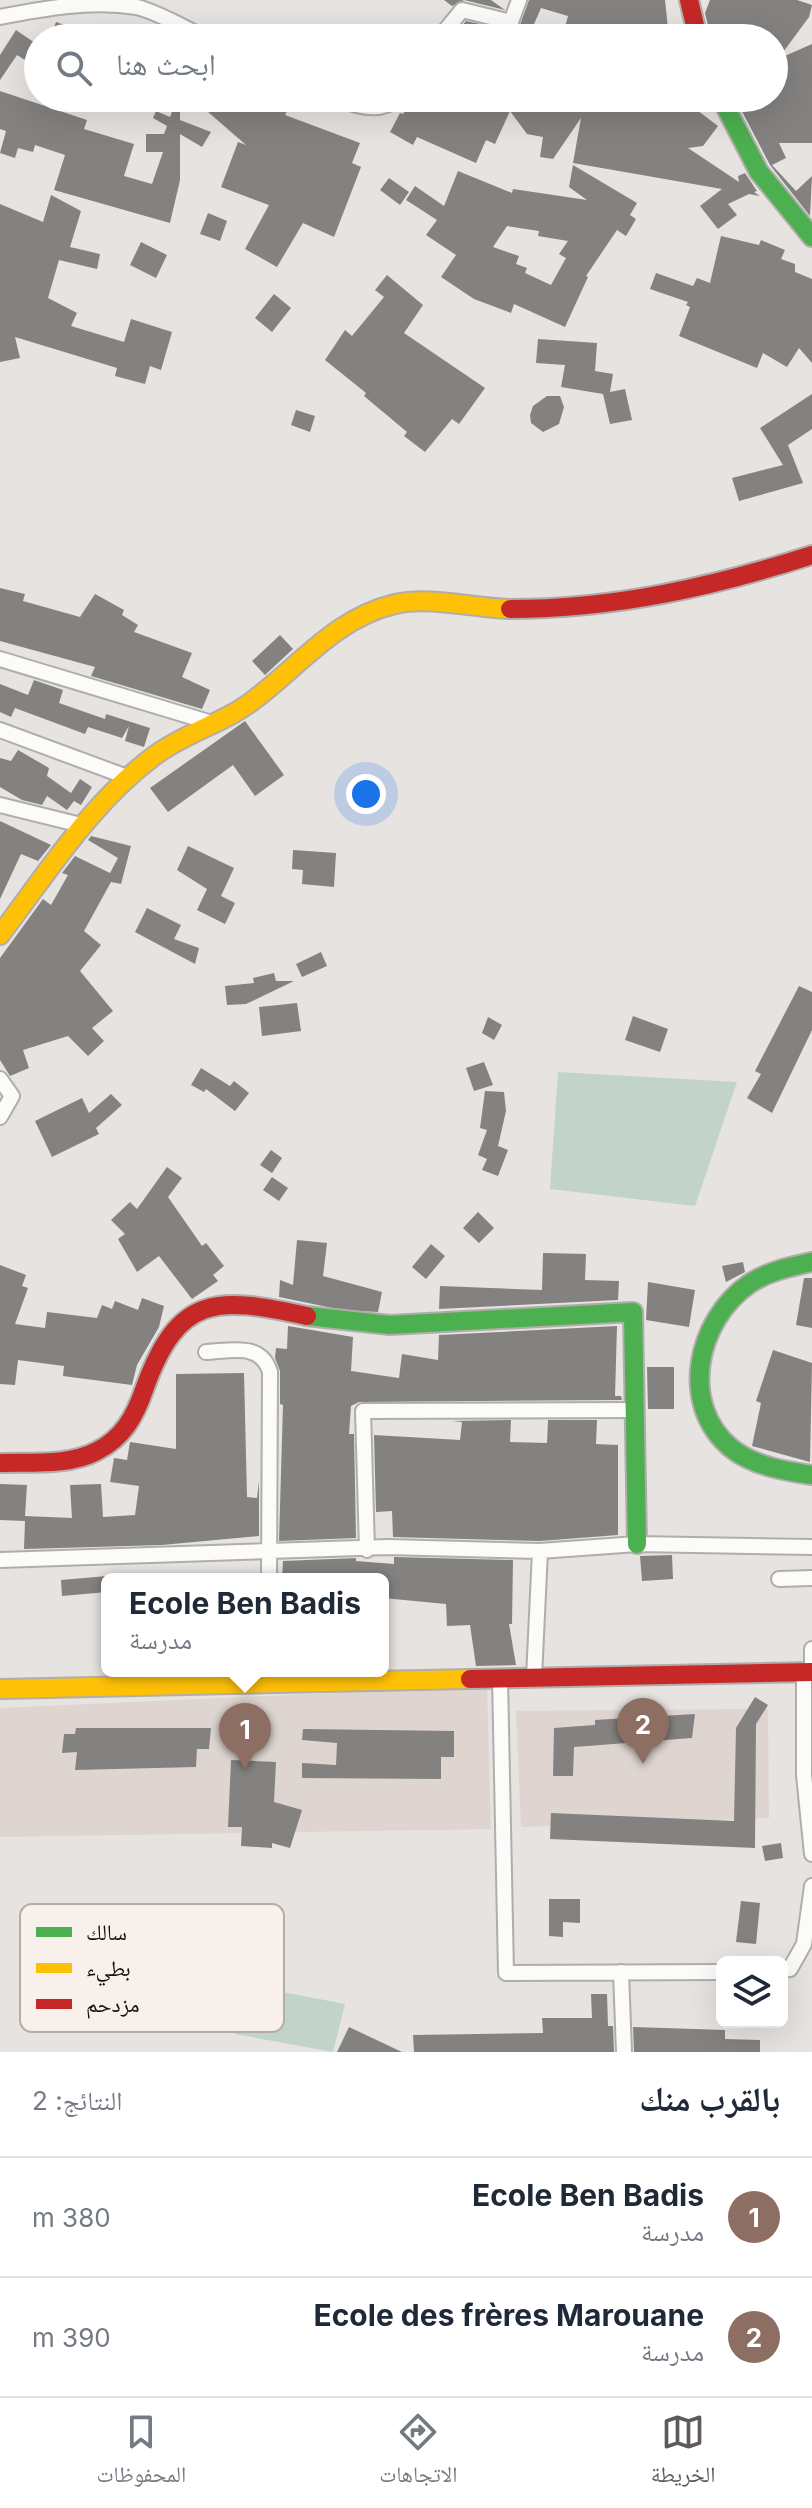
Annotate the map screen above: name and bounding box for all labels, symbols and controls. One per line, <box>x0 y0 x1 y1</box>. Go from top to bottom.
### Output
search box <box>24 24 788 112</box>
icon: search <box>52 46 96 90</box>
text: ابحث هنا <box>116 46 216 82</box>
your location <box>346 774 386 814</box>
popup <box>101 1573 389 1677</box>
text: Ecole Ben Badis <box>129 1585 361 1621</box>
text: مدرسة <box>129 1624 192 1655</box>
pin: 2 <box>617 1698 669 1764</box>
pin: 1 <box>219 1703 271 1769</box>
legend <box>20 1904 284 2032</box>
text: سالك <box>86 1919 127 1945</box>
text: بطيء <box>86 1955 131 1986</box>
map controls <box>716 1956 788 2028</box>
button: layers <box>716 1956 788 2028</box>
text: مزدحم <box>86 1991 140 2019</box>
text: بالقرب منك <box>639 2078 780 2119</box>
text: النتائج: 2 <box>32 2085 122 2116</box>
text: Ecole Ben Badis <box>472 2177 704 2213</box>
text: 380 m <box>32 2202 111 2233</box>
text: 1 <box>748 2202 760 2233</box>
text: مدرسة <box>641 2216 704 2247</box>
text: Ecole des frères Marouane <box>313 2297 704 2333</box>
text: 390 m <box>32 2322 111 2353</box>
text: 2 <box>746 2322 762 2353</box>
text: مدرسة <box>641 2336 704 2367</box>
tab: المحفوظات <box>97 2410 186 2496</box>
tab: الاتجاهات <box>379 2410 457 2496</box>
tab: الخريطة <box>651 2410 715 2496</box>

